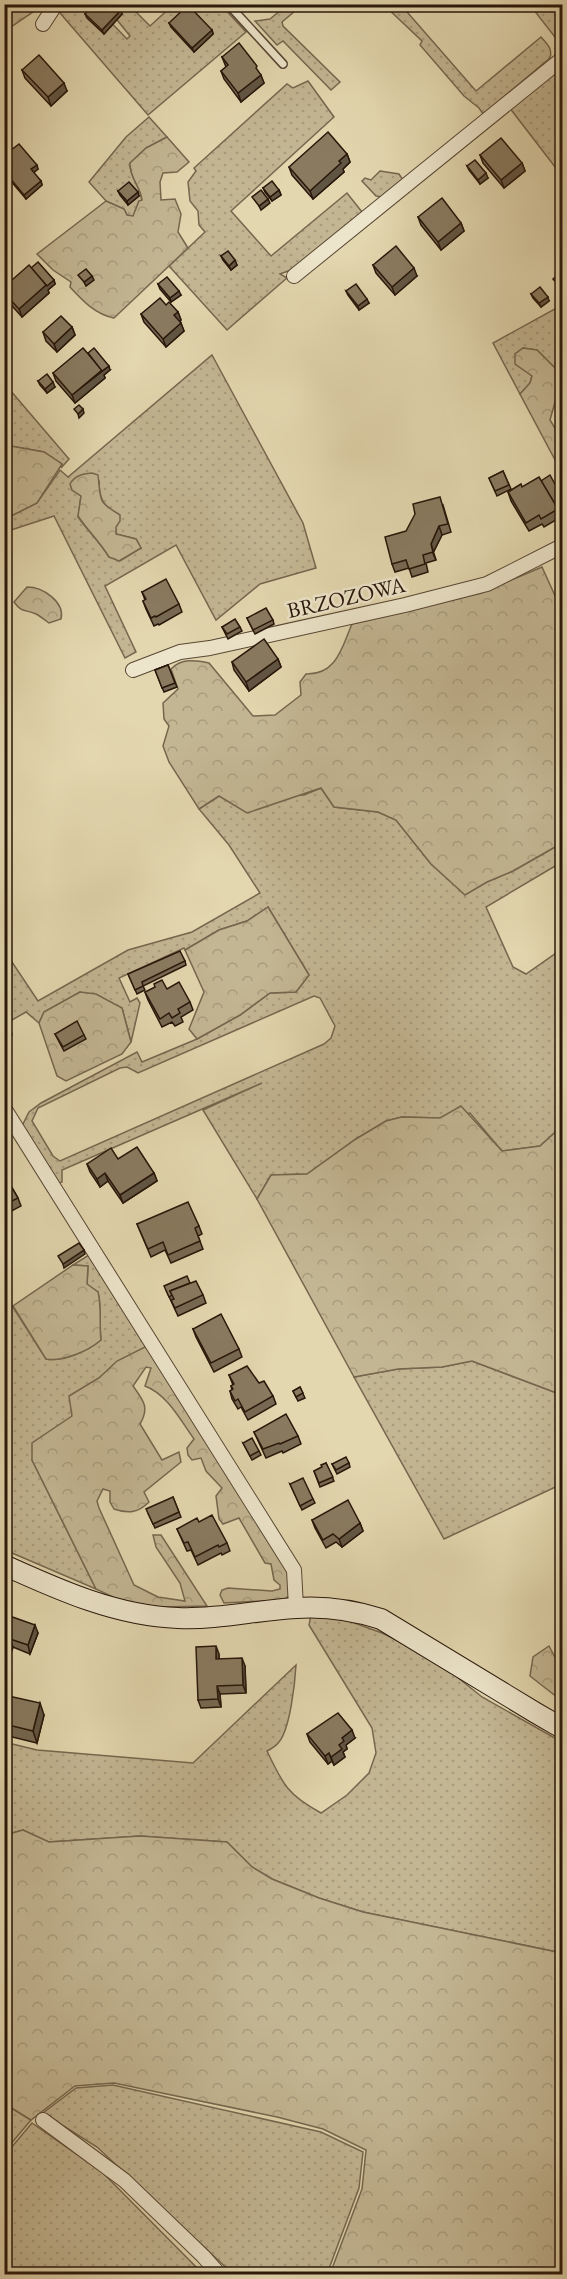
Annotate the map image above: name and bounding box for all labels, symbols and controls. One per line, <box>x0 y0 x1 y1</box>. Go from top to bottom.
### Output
street label: BRZOZOWA <box>284 570 409 625</box>

